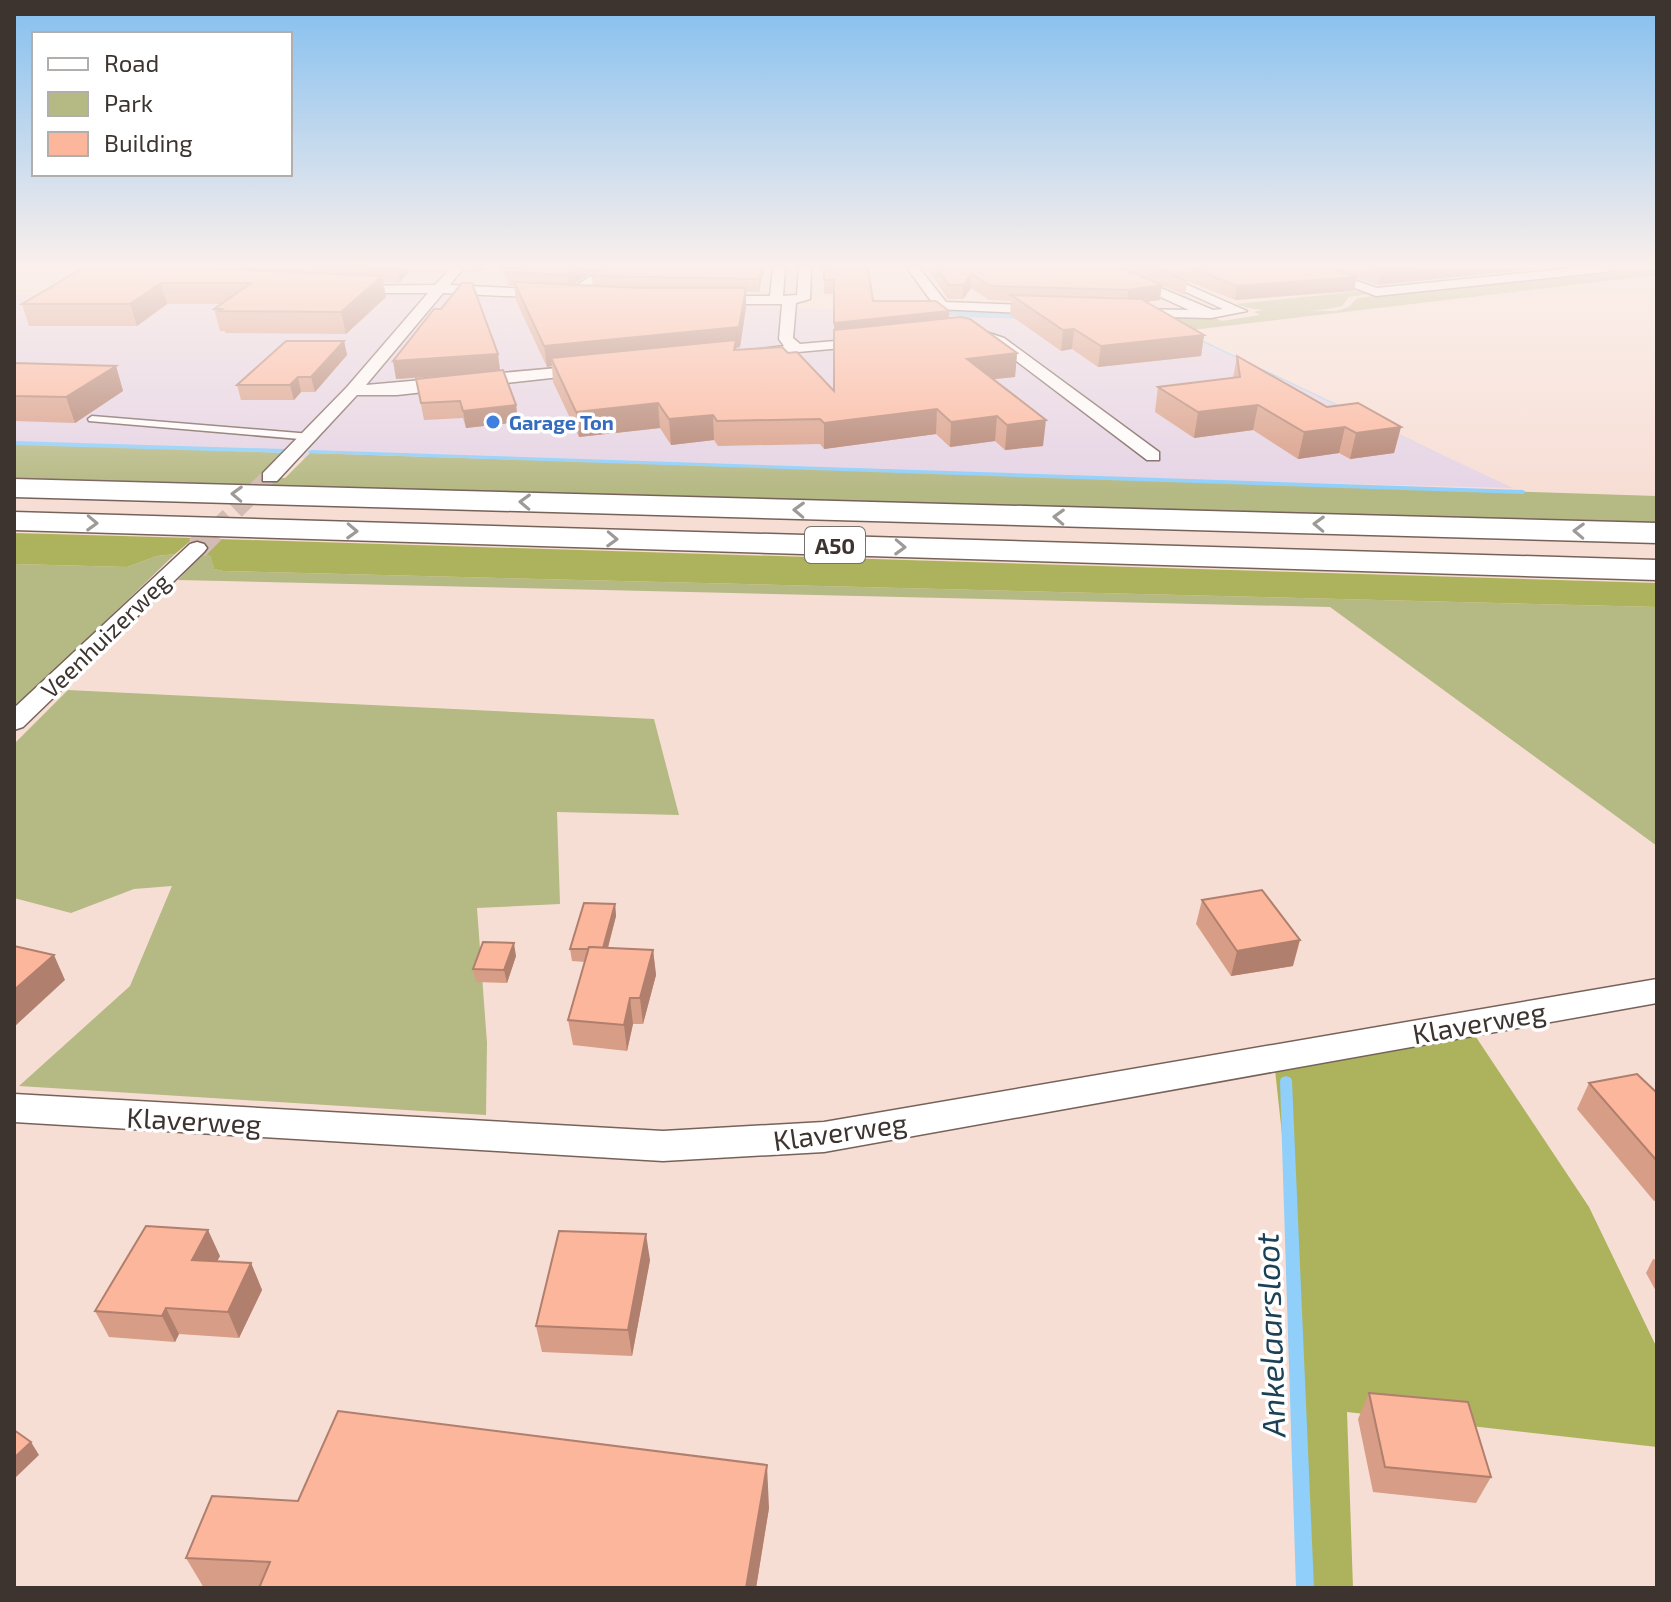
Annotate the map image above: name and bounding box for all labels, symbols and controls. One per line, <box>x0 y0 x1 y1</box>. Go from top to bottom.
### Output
legend <box>32 32 292 176</box>
text: Road <box>104 48 159 77</box>
text: Park <box>104 88 153 117</box>
text: Building <box>104 128 193 157</box>
place label: Garage Ton <box>509 410 614 434</box>
marker: Garage Ton <box>484 413 502 431</box>
one-way arrow <box>230 486 243 503</box>
one-way arrow <box>518 494 531 511</box>
one-way arrow <box>792 501 805 518</box>
one-way arrow <box>1052 508 1065 525</box>
one-way arrow <box>86 514 99 532</box>
one-way arrow <box>1312 515 1325 533</box>
one-way arrow <box>346 523 359 540</box>
one-way arrow <box>1572 523 1585 540</box>
road number: A50 <box>805 527 865 563</box>
one-way arrow <box>606 530 619 547</box>
one-way arrow <box>894 539 907 556</box>
street label: Veenhuizerweg <box>35 566 175 704</box>
street label: Klaverweg <box>1410 993 1549 1050</box>
street label: Klaverweg <box>126 1099 263 1141</box>
street label: Klaverweg <box>771 1105 909 1157</box>
water label: Ankelaarsloot <box>1246 1231 1292 1439</box>

